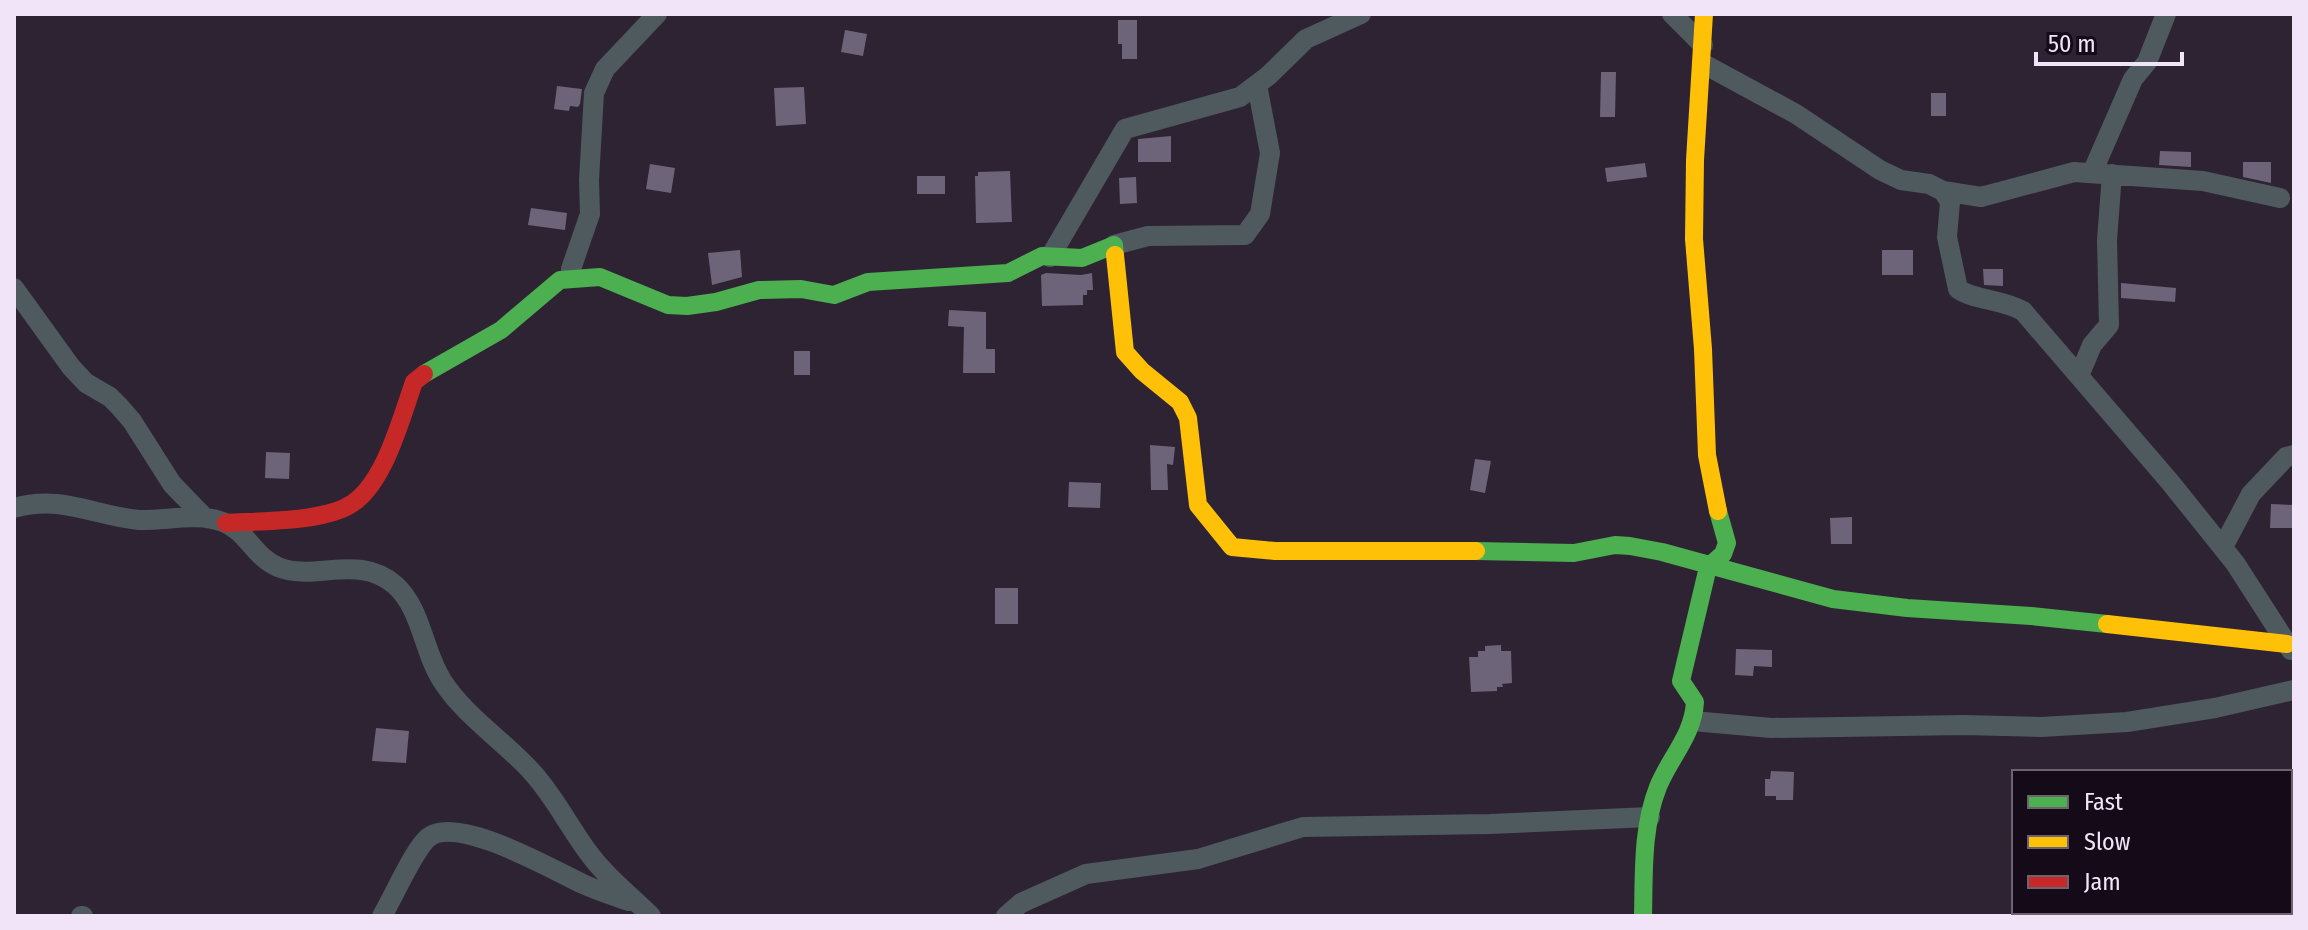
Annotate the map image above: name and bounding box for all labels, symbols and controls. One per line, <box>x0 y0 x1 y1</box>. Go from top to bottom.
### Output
scale bar <box>2036 16 2182 66</box>
text: 50 m <box>2048 30 2096 58</box>
legend <box>2012 770 2292 914</box>
text: Fast <box>2084 788 2123 816</box>
text: Slow <box>2084 828 2131 856</box>
text: Jam <box>2084 868 2121 896</box>

